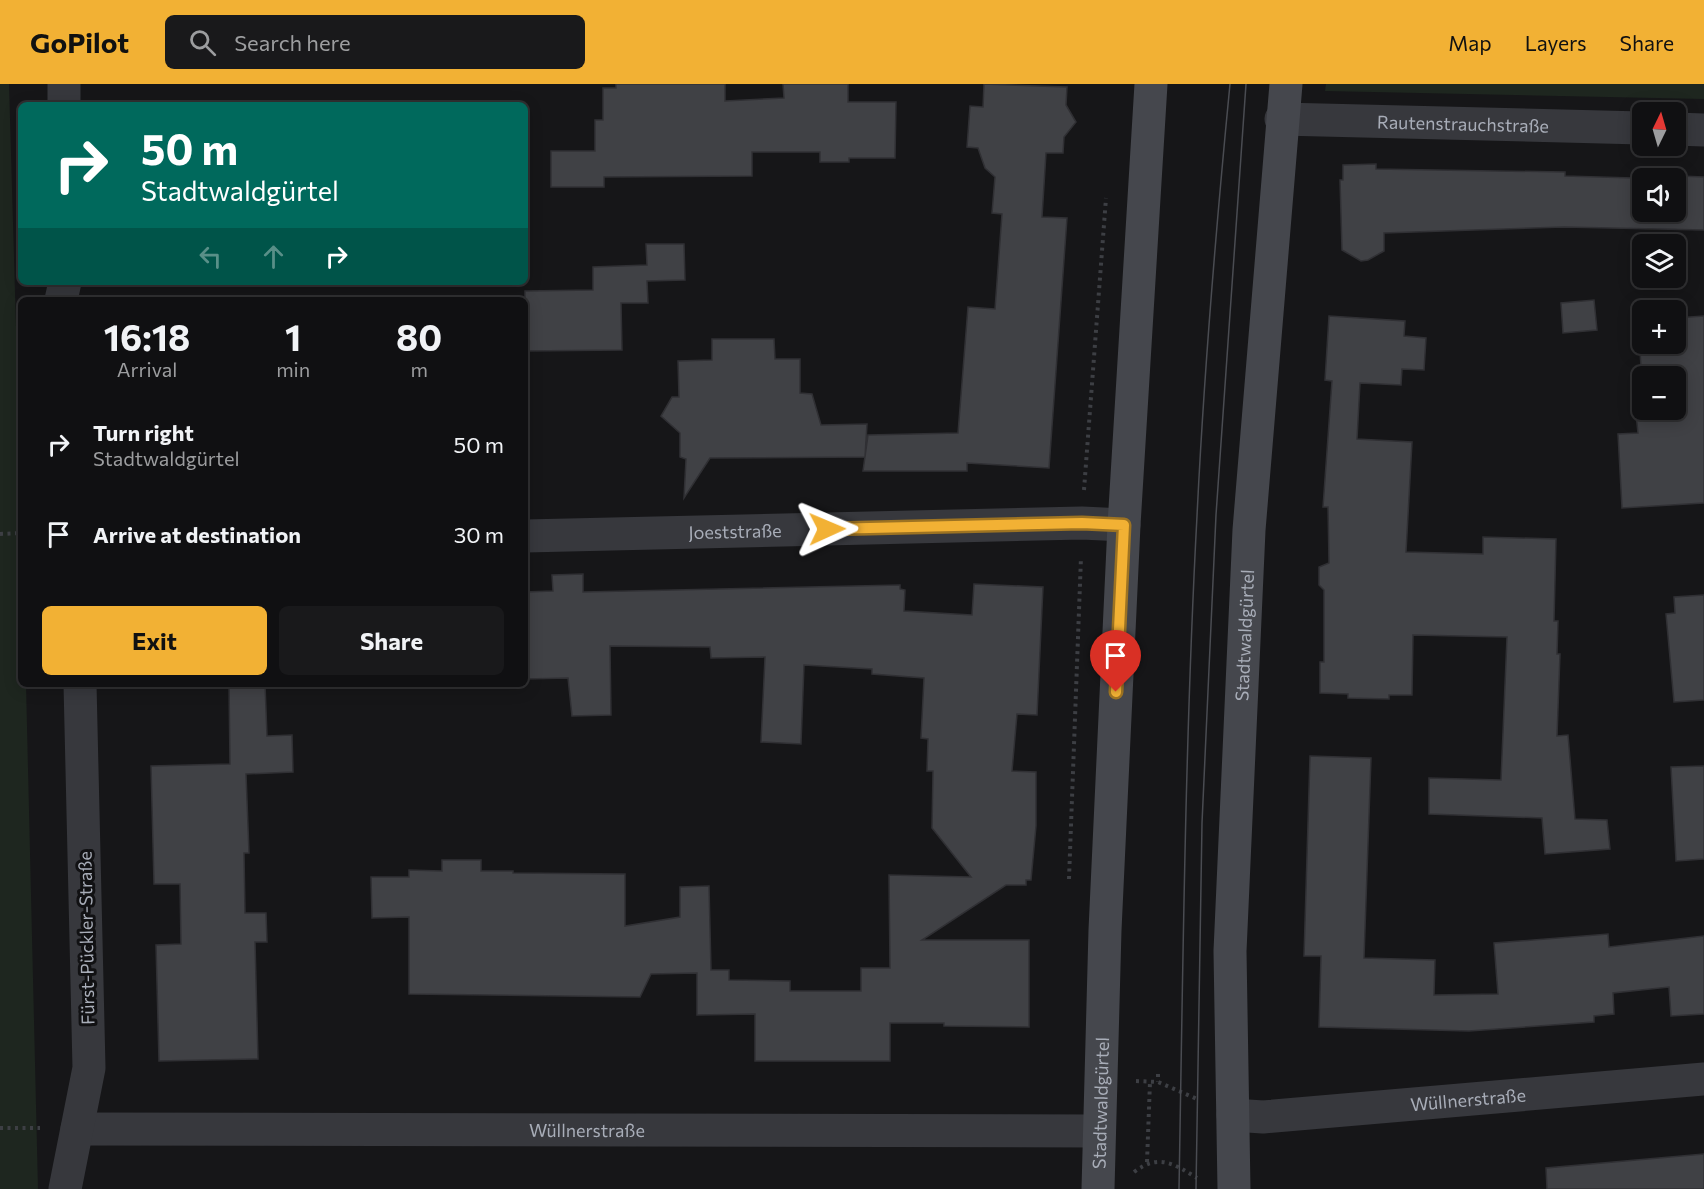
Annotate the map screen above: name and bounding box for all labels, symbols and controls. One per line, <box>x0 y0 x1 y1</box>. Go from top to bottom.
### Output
search box <box>165 15 585 69</box>
text: GoPilot <box>30 25 129 59</box>
icon: search <box>186 26 219 59</box>
text: Search here <box>234 29 351 56</box>
text: Map <box>1448 30 1492 55</box>
text: Layers <box>1525 30 1587 55</box>
text: Share <box>1620 30 1674 55</box>
north arrow <box>1632 102 1686 156</box>
map controls <box>1632 102 1686 420</box>
street label: Rautenstrauchstraße <box>1377 110 1549 137</box>
text: 50 m <box>141 122 238 174</box>
icon: right <box>42 126 120 204</box>
button: sound <box>1632 168 1686 222</box>
text: Stadtwaldgürtel <box>141 174 339 207</box>
button: layers <box>1632 234 1686 288</box>
icon: left <box>194 240 227 273</box>
icon: ahead <box>257 240 290 273</box>
icon: right <box>320 240 353 273</box>
button: + <box>1632 300 1686 354</box>
text: 16:18 <box>104 314 190 358</box>
text: 1 <box>285 314 301 358</box>
text: 80 <box>396 314 442 358</box>
text: Arrival <box>117 357 177 381</box>
text: min <box>276 357 310 381</box>
text: m <box>410 357 428 381</box>
button: − <box>1632 366 1686 420</box>
text: Turn right <box>93 419 194 446</box>
icon: right <box>42 428 75 461</box>
text: 50 m <box>454 431 504 458</box>
text: Stadtwaldgürtel <box>93 446 240 470</box>
position arrow <box>795 497 859 561</box>
icon: arrive <box>42 518 75 551</box>
street label: Joeststraße <box>688 519 782 543</box>
text: Arrive at destination <box>93 521 301 548</box>
text: 30 m <box>454 521 504 548</box>
street label: Stadtwaldgürtel <box>1230 569 1258 702</box>
button: Exit <box>42 606 267 675</box>
button: Share <box>279 606 504 675</box>
pin <box>1090 630 1141 692</box>
icon: arrive <box>1099 639 1132 672</box>
street label: Fürst-Pückler-Straße <box>73 851 99 1025</box>
street label: Stadtwaldgürtel <box>1088 1037 1113 1169</box>
street label: Wüllnerstraße <box>1410 1083 1527 1115</box>
street label: Wüllnerstraße <box>529 1119 645 1141</box>

